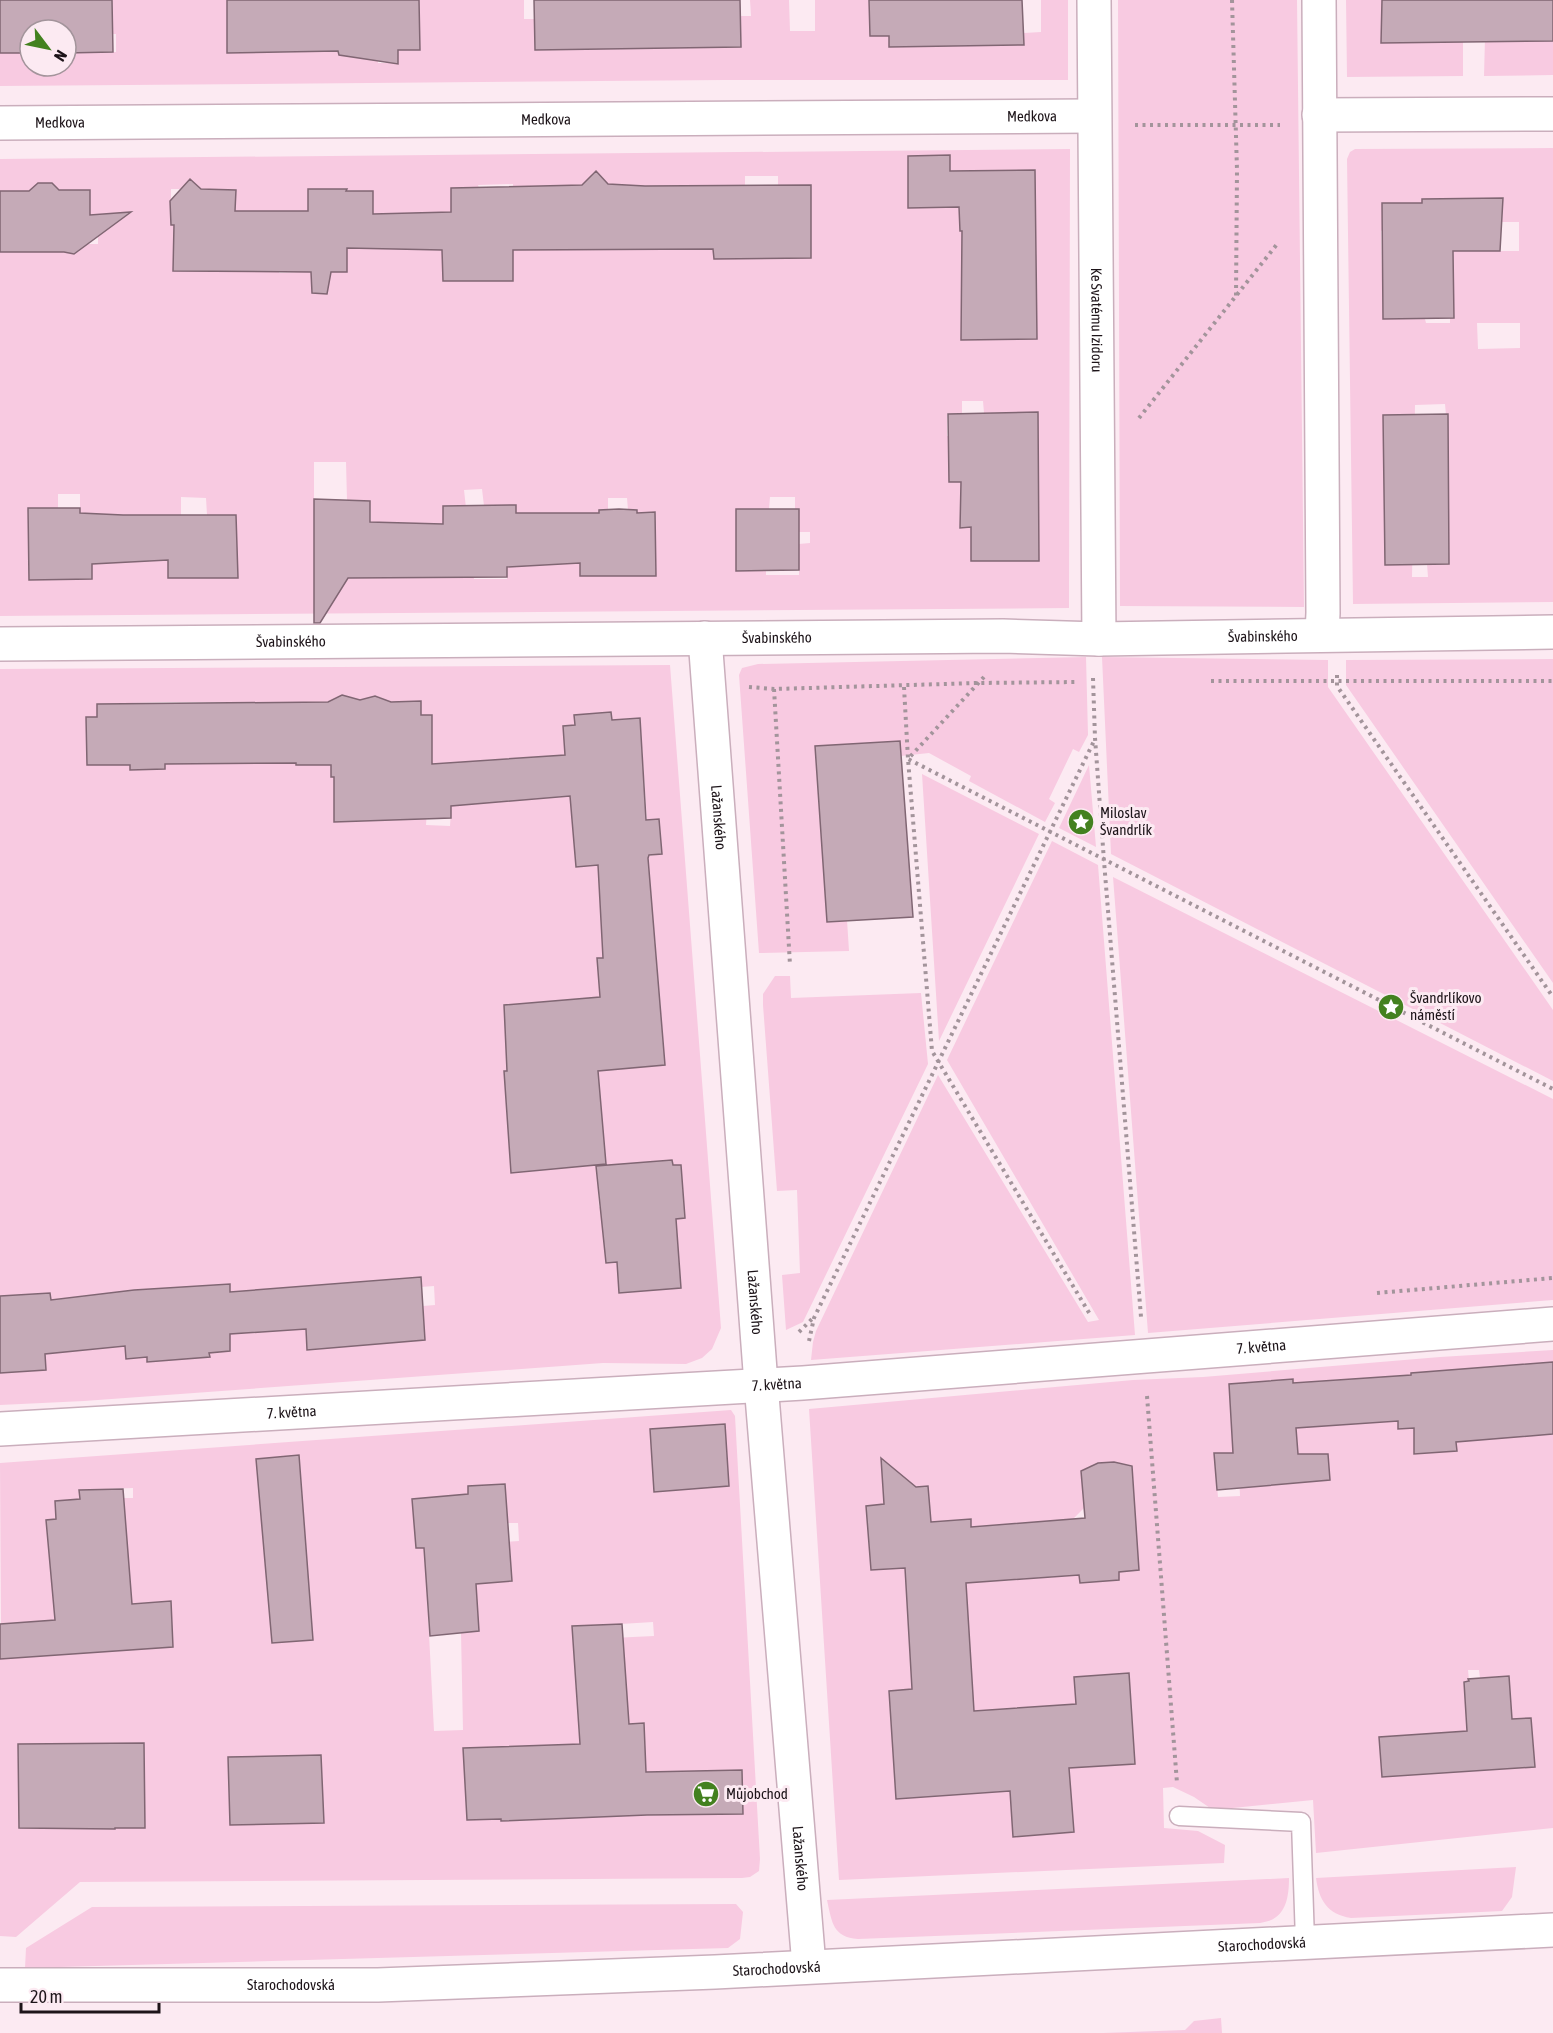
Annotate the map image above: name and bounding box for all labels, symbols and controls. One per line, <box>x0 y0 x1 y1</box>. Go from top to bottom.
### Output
north arrow <box>18 18 78 78</box>
text: N <box>51 47 71 65</box>
street label: Medkova <box>1007 107 1057 125</box>
street label: Medkova <box>521 110 571 128</box>
street label: Medkova <box>35 113 85 131</box>
street label: Ke Svatému Izidoru <box>1088 268 1106 372</box>
street label: Švabinského <box>1228 627 1298 645</box>
street label: Švabinského <box>742 629 812 646</box>
street label: Švabinského <box>256 632 326 650</box>
street label: Lažanského <box>708 784 730 851</box>
place label: Miloslav Švandrlík <box>1100 804 1152 838</box>
place icon: Miloslav Švandrlík <box>1066 807 1096 837</box>
place label: Švandrlíkovo náměstí <box>1410 989 1482 1023</box>
place icon: Švandrlíkovo náměstí <box>1376 992 1406 1022</box>
street label: Lažanského <box>744 1269 766 1335</box>
street label: 7. května <box>1236 1336 1287 1357</box>
street label: 7. května <box>751 1374 802 1394</box>
street label: 7. května <box>266 1402 317 1422</box>
supermarket icon: Můjobchod <box>691 1779 721 1809</box>
place label: Můjobchod <box>726 1785 788 1802</box>
street label: Lažanského <box>789 1825 812 1891</box>
street label: Starochodovská <box>1218 1933 1306 1955</box>
street label: Starochodovská <box>732 1958 821 1979</box>
scale bar <box>21 1976 159 2014</box>
street label: Starochodovská <box>247 1976 335 1993</box>
text: 20 m <box>30 1986 62 2007</box>

